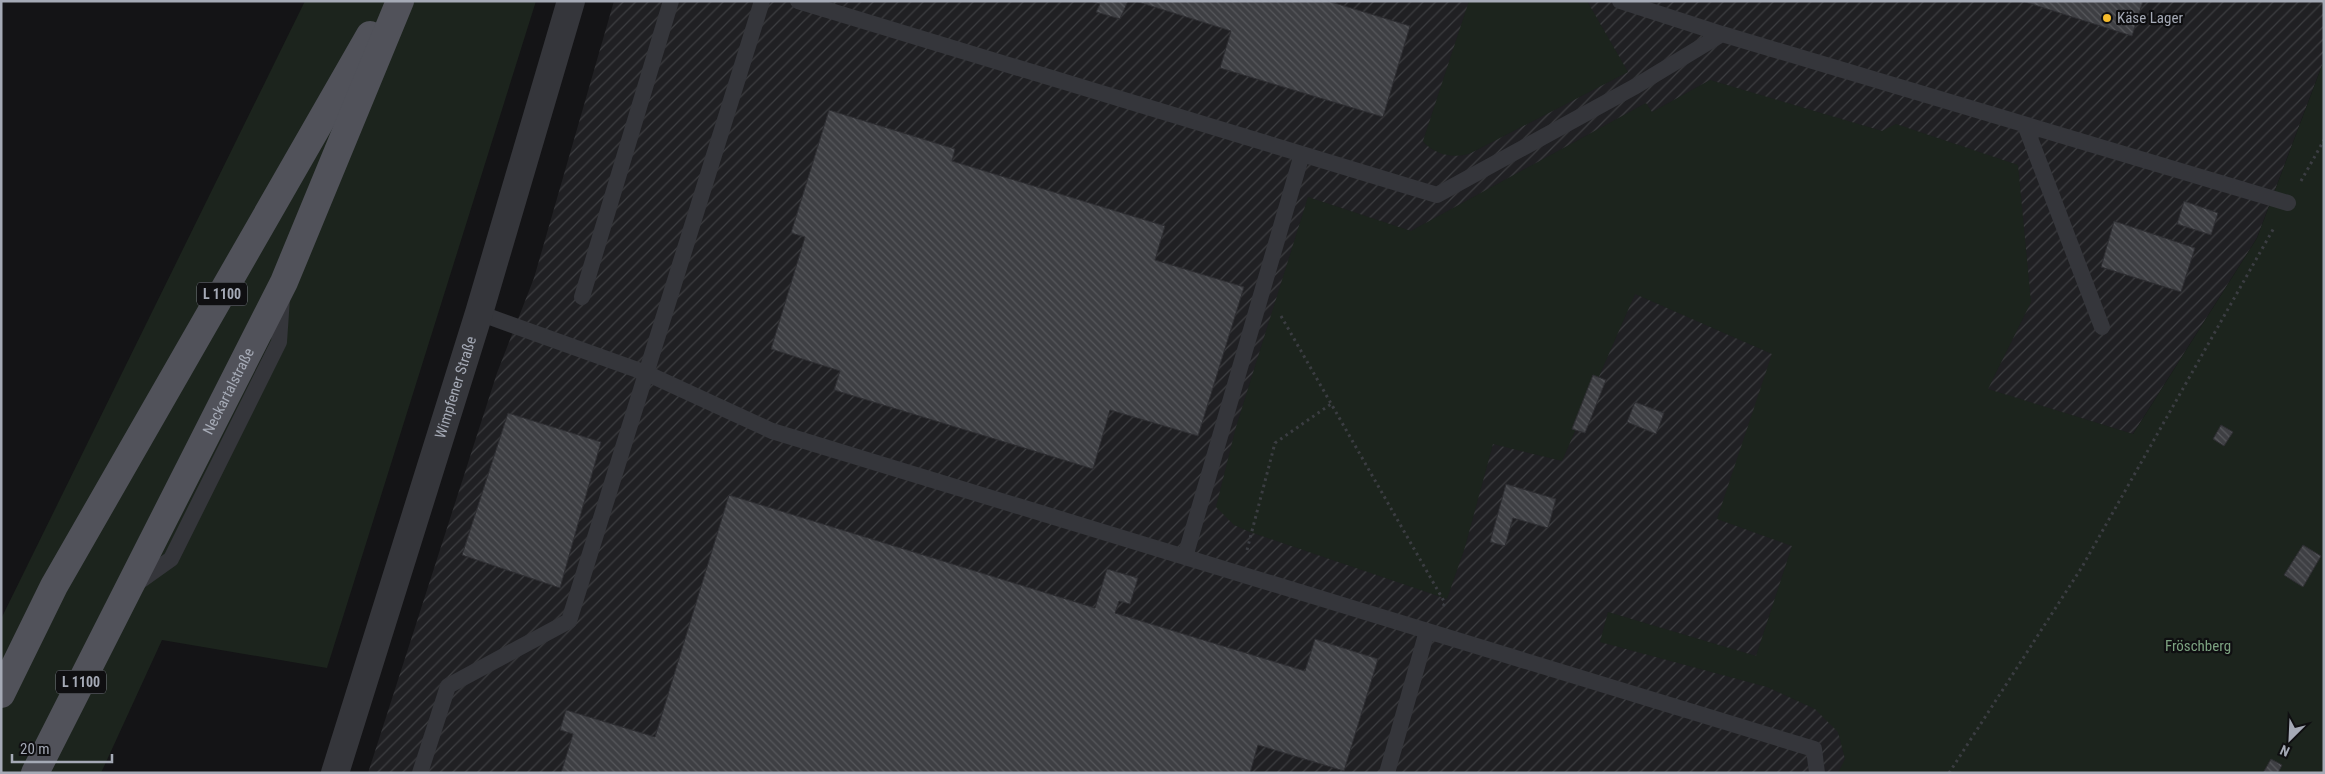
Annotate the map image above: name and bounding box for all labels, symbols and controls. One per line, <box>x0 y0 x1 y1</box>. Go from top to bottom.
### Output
place label: Käse Lager <box>2117 9 2183 27</box>
marker: Käse Lager <box>2101 12 2113 24</box>
road number: L 1100 <box>197 282 247 306</box>
street label: Wimpfener Straße <box>431 334 480 441</box>
street label: Neckartalstraße <box>199 345 258 438</box>
park label: Fröschberg <box>2165 637 2231 655</box>
road number: L 1100 <box>56 670 106 694</box>
north arrow <box>2265 714 2315 764</box>
scale bar <box>12 732 112 764</box>
text: 20 m <box>20 740 50 758</box>
text: N <box>2278 742 2292 760</box>

